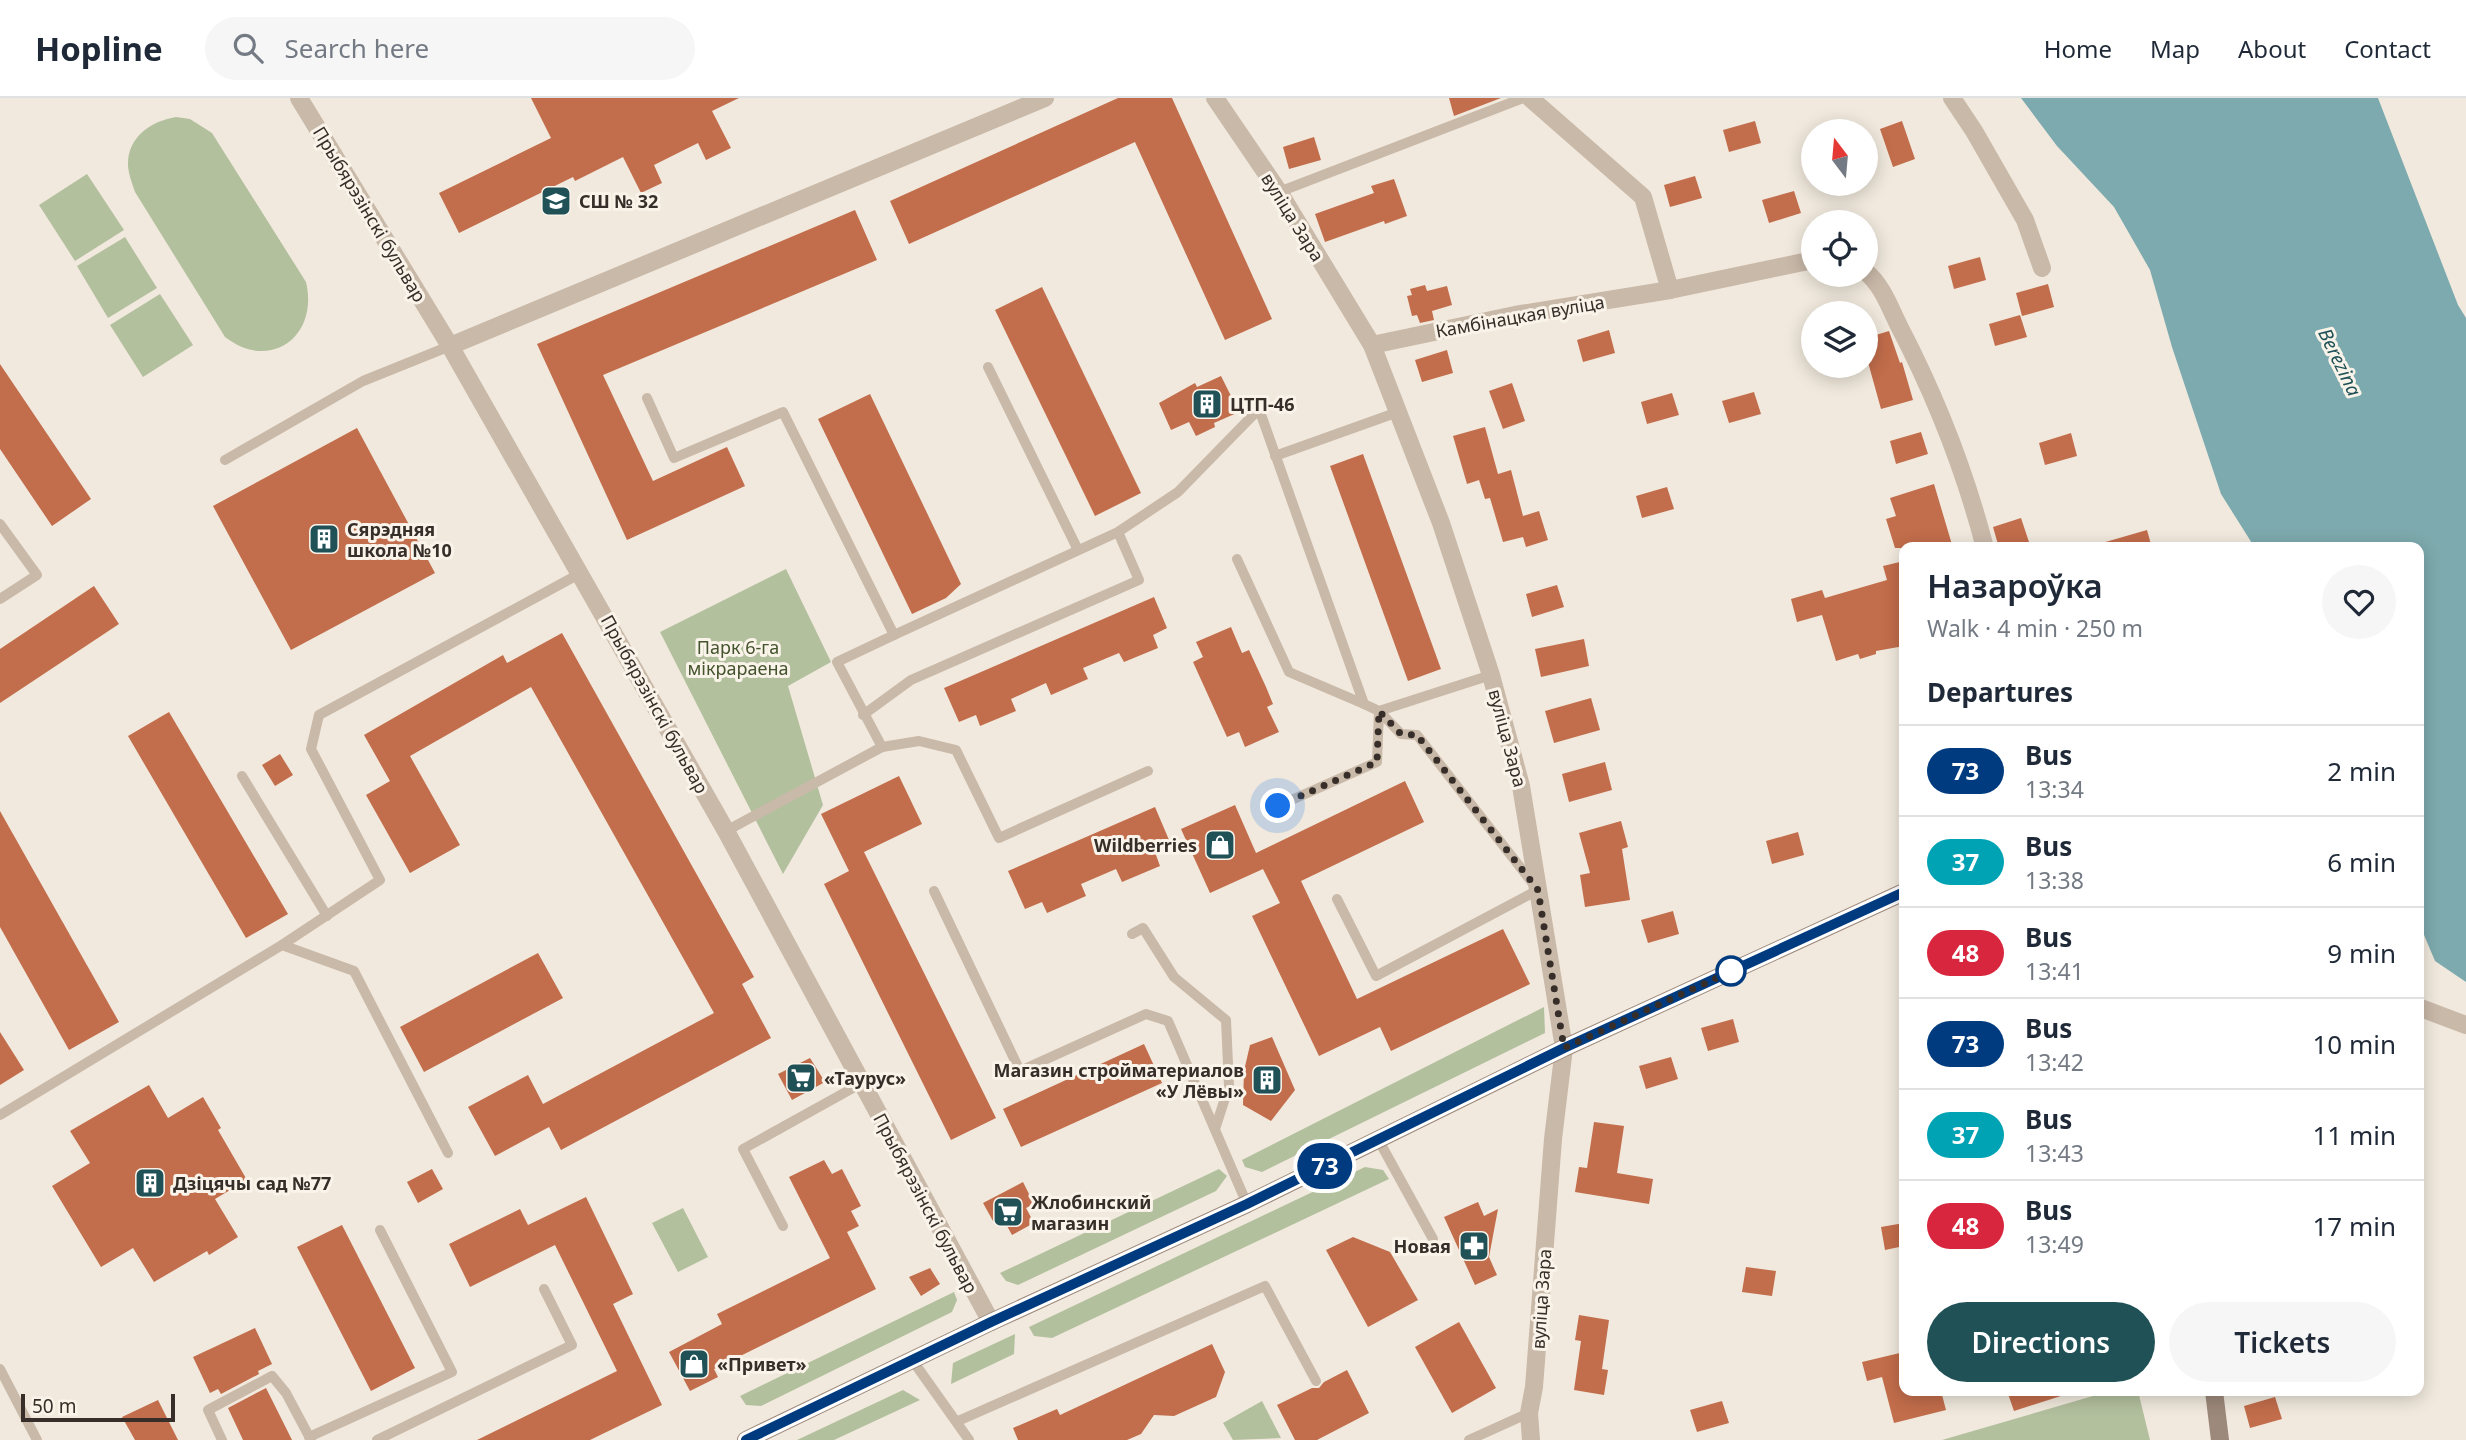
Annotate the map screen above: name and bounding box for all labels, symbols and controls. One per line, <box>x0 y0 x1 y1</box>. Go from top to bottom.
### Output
search box <box>205 17 695 80</box>
text: Hopline <box>35 26 163 71</box>
icon: search <box>229 29 267 67</box>
text: Search here <box>285 30 429 66</box>
text: Home <box>2044 32 2112 65</box>
text: Map <box>2150 32 2200 65</box>
text: About <box>2238 32 2306 65</box>
text: Contact <box>2344 32 2431 65</box>
north arrow <box>1801 119 1878 196</box>
map controls <box>1801 119 1878 378</box>
street label: Прыбярэзінскі бульвар <box>308 122 432 306</box>
street label: вуліца Зара <box>1256 168 1330 266</box>
school or university icon: СШ № 32 <box>539 184 573 218</box>
place label: СШ № 32 <box>579 189 658 213</box>
button: locate <box>1801 210 1878 287</box>
street label: Камбінацкая вуліца <box>1434 289 1606 343</box>
button: layers <box>1801 301 1878 378</box>
water label: Berezina <box>2312 324 2368 400</box>
building icon: ЦТП-46 <box>1190 387 1224 421</box>
place label: ЦТП-46 <box>1230 392 1294 416</box>
place label: Сярэдняя школа №10 <box>347 517 452 562</box>
building icon: Сярэдняя школа №10 <box>307 522 341 556</box>
text: Назароўка <box>1927 563 2103 608</box>
button: heart <box>2322 565 2396 639</box>
street label: Прыбярэзінскі бульвар <box>596 610 714 798</box>
text: Walk · 4 min · 250 m <box>1927 612 2143 644</box>
park label: Парк 6-га мікрараена <box>688 635 788 680</box>
text: Departures <box>1927 674 2073 710</box>
street label: вуліца Зара <box>1483 686 1533 790</box>
text: Bus <box>2025 737 2072 773</box>
text: 2 min <box>2327 753 2396 789</box>
text: 73 <box>1952 754 1979 787</box>
text: 13:34 <box>2025 773 2084 805</box>
your location <box>1260 788 1295 823</box>
shop icon: Wildberries <box>1203 828 1237 862</box>
text: Bus <box>2025 828 2072 864</box>
place label: Wildberries <box>1094 833 1197 857</box>
text: 6 min <box>2327 844 2396 880</box>
text: 37 <box>1952 845 1979 878</box>
text: 13:38 <box>2025 864 2084 896</box>
text: Bus <box>2025 919 2072 955</box>
text: 9 min <box>2327 935 2396 971</box>
text: 48 <box>1952 936 1979 969</box>
text: 13:41 <box>2025 955 2084 987</box>
unlabelled marker <box>1716 956 1746 986</box>
text: Bus <box>2025 1010 2072 1046</box>
text: 10 min <box>2312 1026 2396 1062</box>
text: 73 <box>1952 1027 1979 1060</box>
text: 13:42 <box>2025 1046 2084 1078</box>
place label: Магазин стройматериалов «У Лёвы» <box>993 1058 1244 1103</box>
supermarket icon: «Таурус» <box>784 1061 818 1095</box>
building icon: Магазин стройматериалов «У Лёвы» <box>1250 1063 1284 1097</box>
place label: «Таурус» <box>824 1066 906 1090</box>
text: Bus <box>2025 1101 2072 1137</box>
street label: Прыбярэзінскі бульвар <box>868 1109 984 1297</box>
text: 11 min <box>2312 1117 2396 1153</box>
text: 37 <box>1952 1118 1979 1151</box>
text: 13:43 <box>2025 1137 2084 1169</box>
line badge: 73 <box>1294 1143 1356 1189</box>
text: 73 <box>1311 1149 1339 1182</box>
building icon: Дзіцячы сад №77 <box>133 1166 167 1200</box>
place label: Дзіцячы сад №77 <box>173 1171 331 1195</box>
place label: Жлобинский магазин <box>1031 1190 1151 1235</box>
text: Bus <box>2025 1192 2072 1228</box>
supermarket icon: Жлобинский магазин <box>991 1195 1025 1229</box>
text: 17 min <box>2312 1208 2396 1244</box>
text: 48 <box>1952 1209 1979 1242</box>
text: 13:49 <box>2025 1228 2084 1260</box>
pharmacy icon: Новая <box>1457 1229 1491 1263</box>
place label: Новая <box>1394 1234 1451 1258</box>
street label: вуліца Зара <box>1526 1248 1556 1350</box>
button: Directions <box>1927 1302 2155 1382</box>
button: Tickets <box>2169 1302 2396 1382</box>
shop icon: «Привет» <box>677 1347 711 1381</box>
place label: «Привет» <box>717 1352 807 1376</box>
scale bar <box>21 1391 175 1423</box>
text: 50 m <box>32 1393 76 1419</box>

